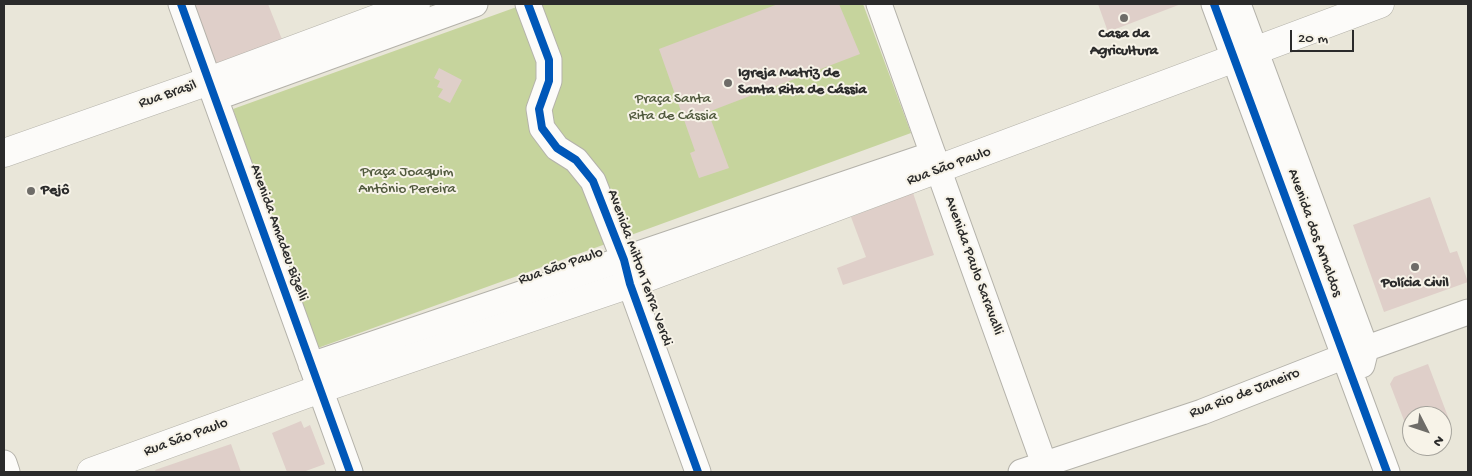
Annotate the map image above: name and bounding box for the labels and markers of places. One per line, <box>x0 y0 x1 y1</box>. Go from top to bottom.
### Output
marker: Casa da Agricultura <box>1118 12 1130 24</box>
place label: Casa da Agricultura <box>1090 26 1158 61</box>
place label: Igreja Matriz de Santa Rita de Cássia <box>738 65 867 100</box>
marker: Igreja Matriz de Santa Rita de Cássia <box>722 77 734 89</box>
place label: Pejô <box>41 182 69 200</box>
marker: Pejô <box>25 185 37 197</box>
marker: Polícia Civil <box>1409 261 1421 273</box>
place label: Polícia Civil <box>1381 275 1449 293</box>

